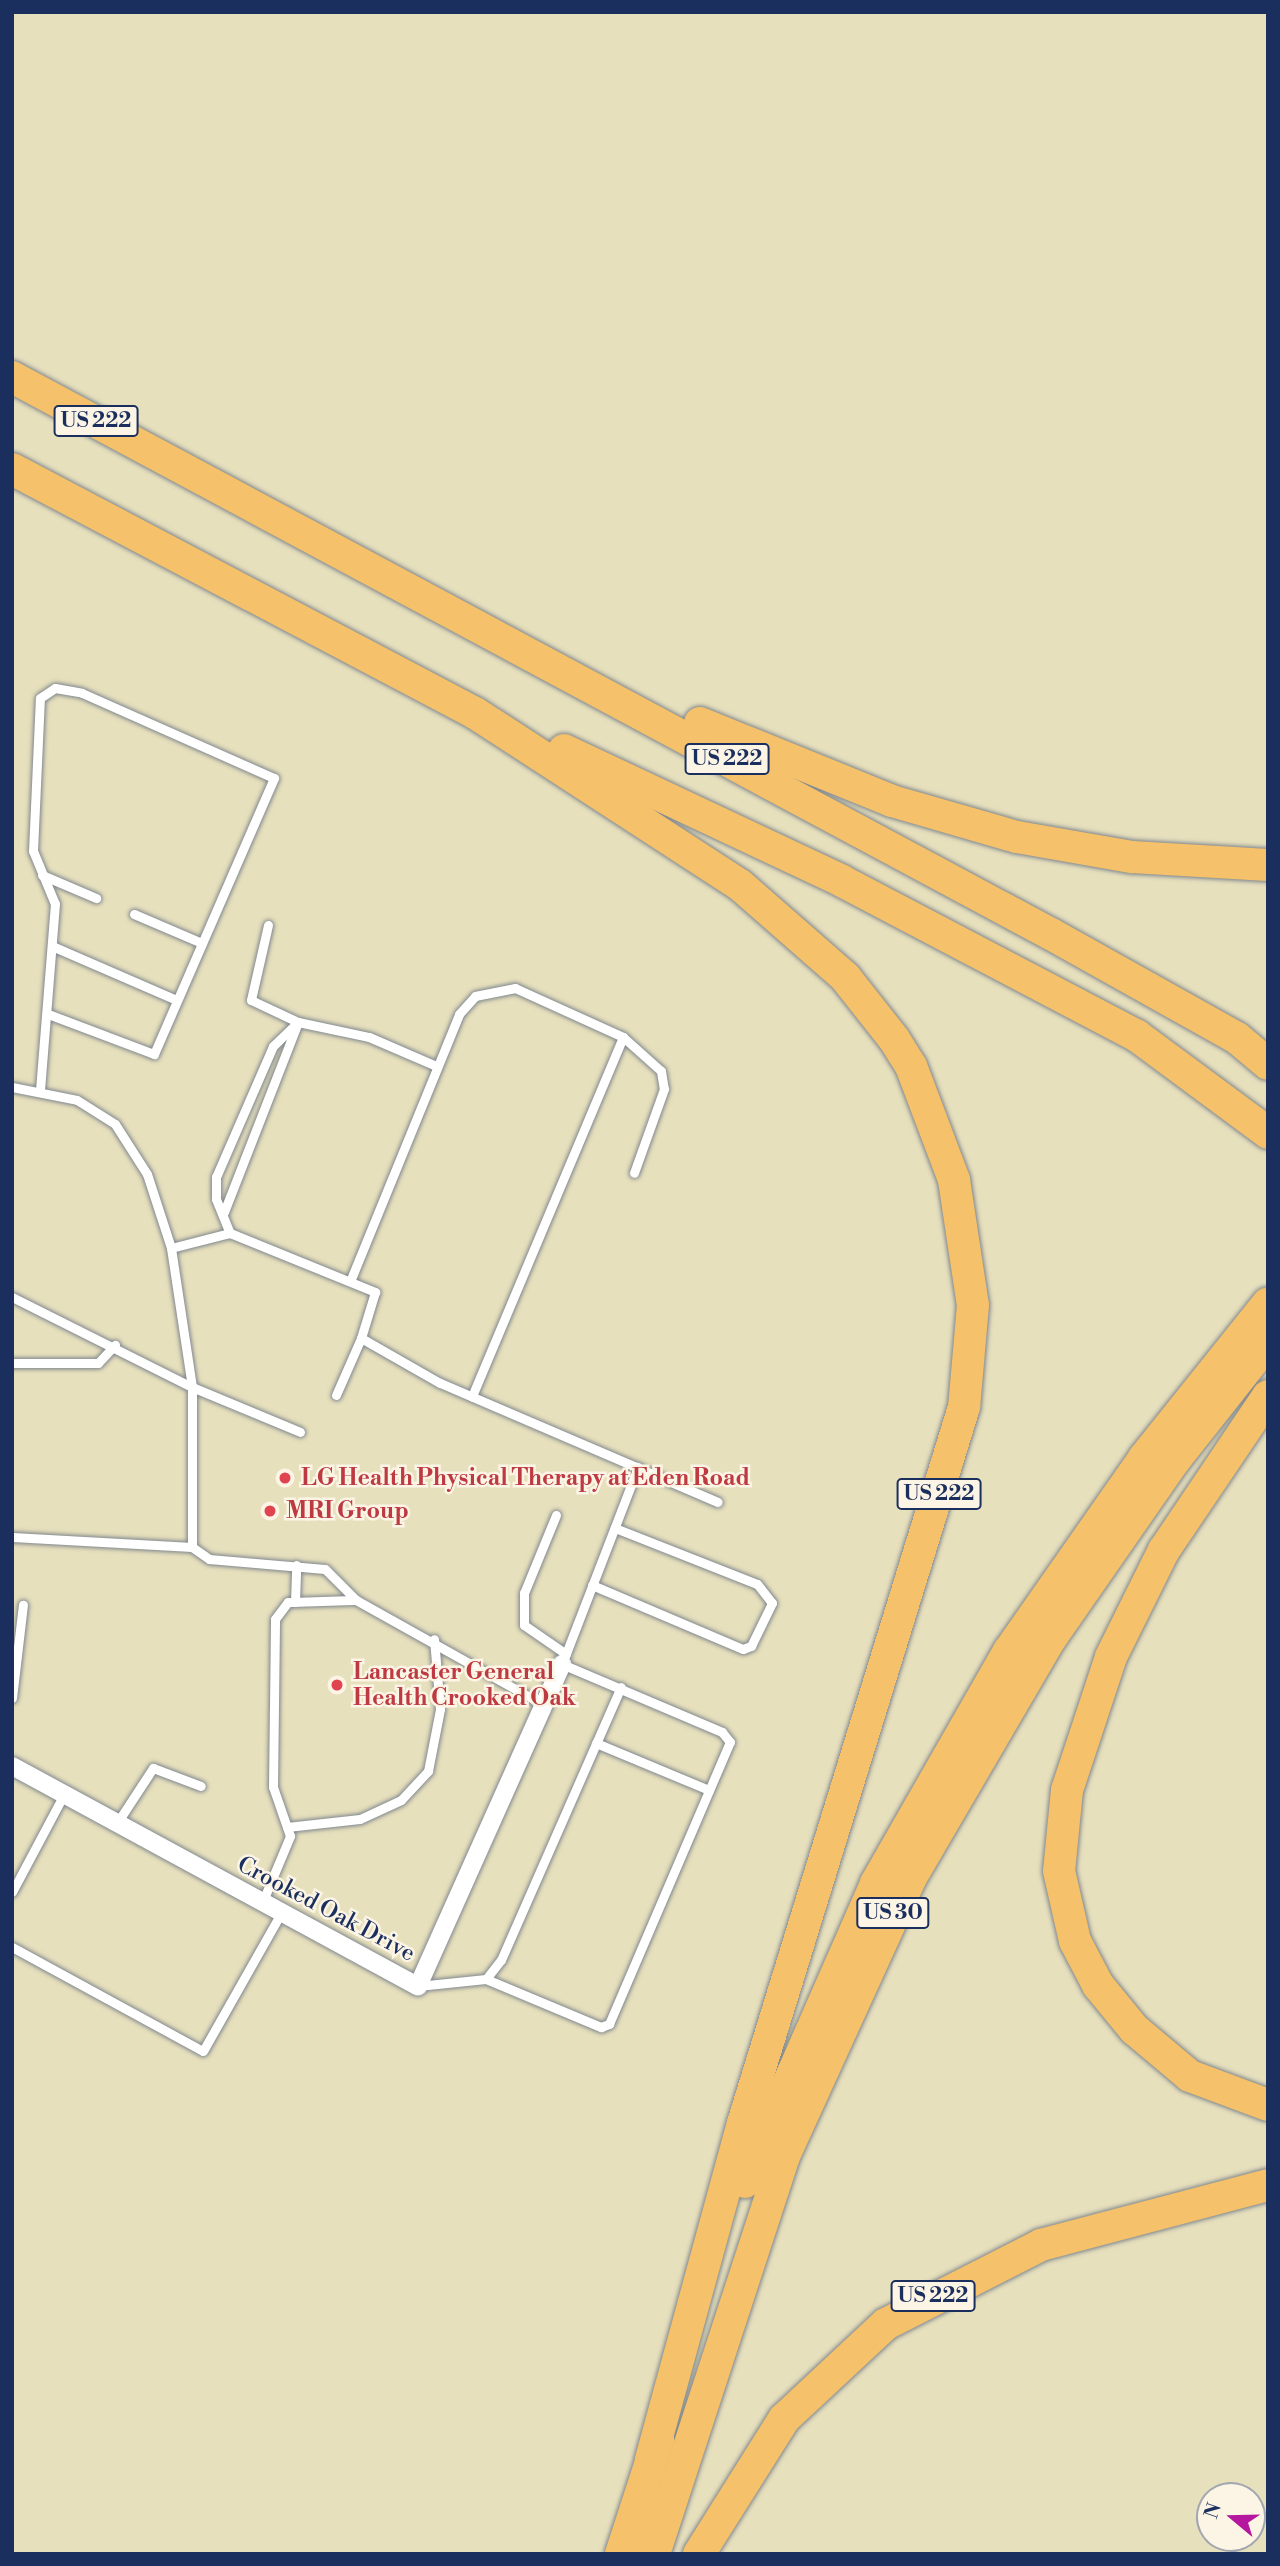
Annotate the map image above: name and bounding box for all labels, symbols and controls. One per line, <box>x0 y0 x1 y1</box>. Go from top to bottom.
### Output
road number: US 222 <box>52 404 140 438</box>
road number: US 222 <box>683 742 771 776</box>
place label: LG Health Physical Therapy at Eden Road <box>301 1464 750 1492</box>
marker: LG Health Physical Therapy at Eden Road <box>275 1468 295 1488</box>
road number: US 222 <box>895 1476 983 1512</box>
place label: MRI Group <box>286 1497 409 1525</box>
marker: MRI Group <box>260 1501 280 1521</box>
place label: Lancaster General Health Crooked Oak <box>353 1658 576 1712</box>
marker: Lancaster General Health Crooked Oak <box>327 1675 347 1695</box>
street label: Crooked Oak Drive <box>232 1850 420 1968</box>
road number: US 30 <box>856 1896 930 1930</box>
road number: US 222 <box>889 2278 977 2314</box>
north arrow <box>1196 2482 1266 2552</box>
text: N <box>1199 2500 1227 2522</box>

